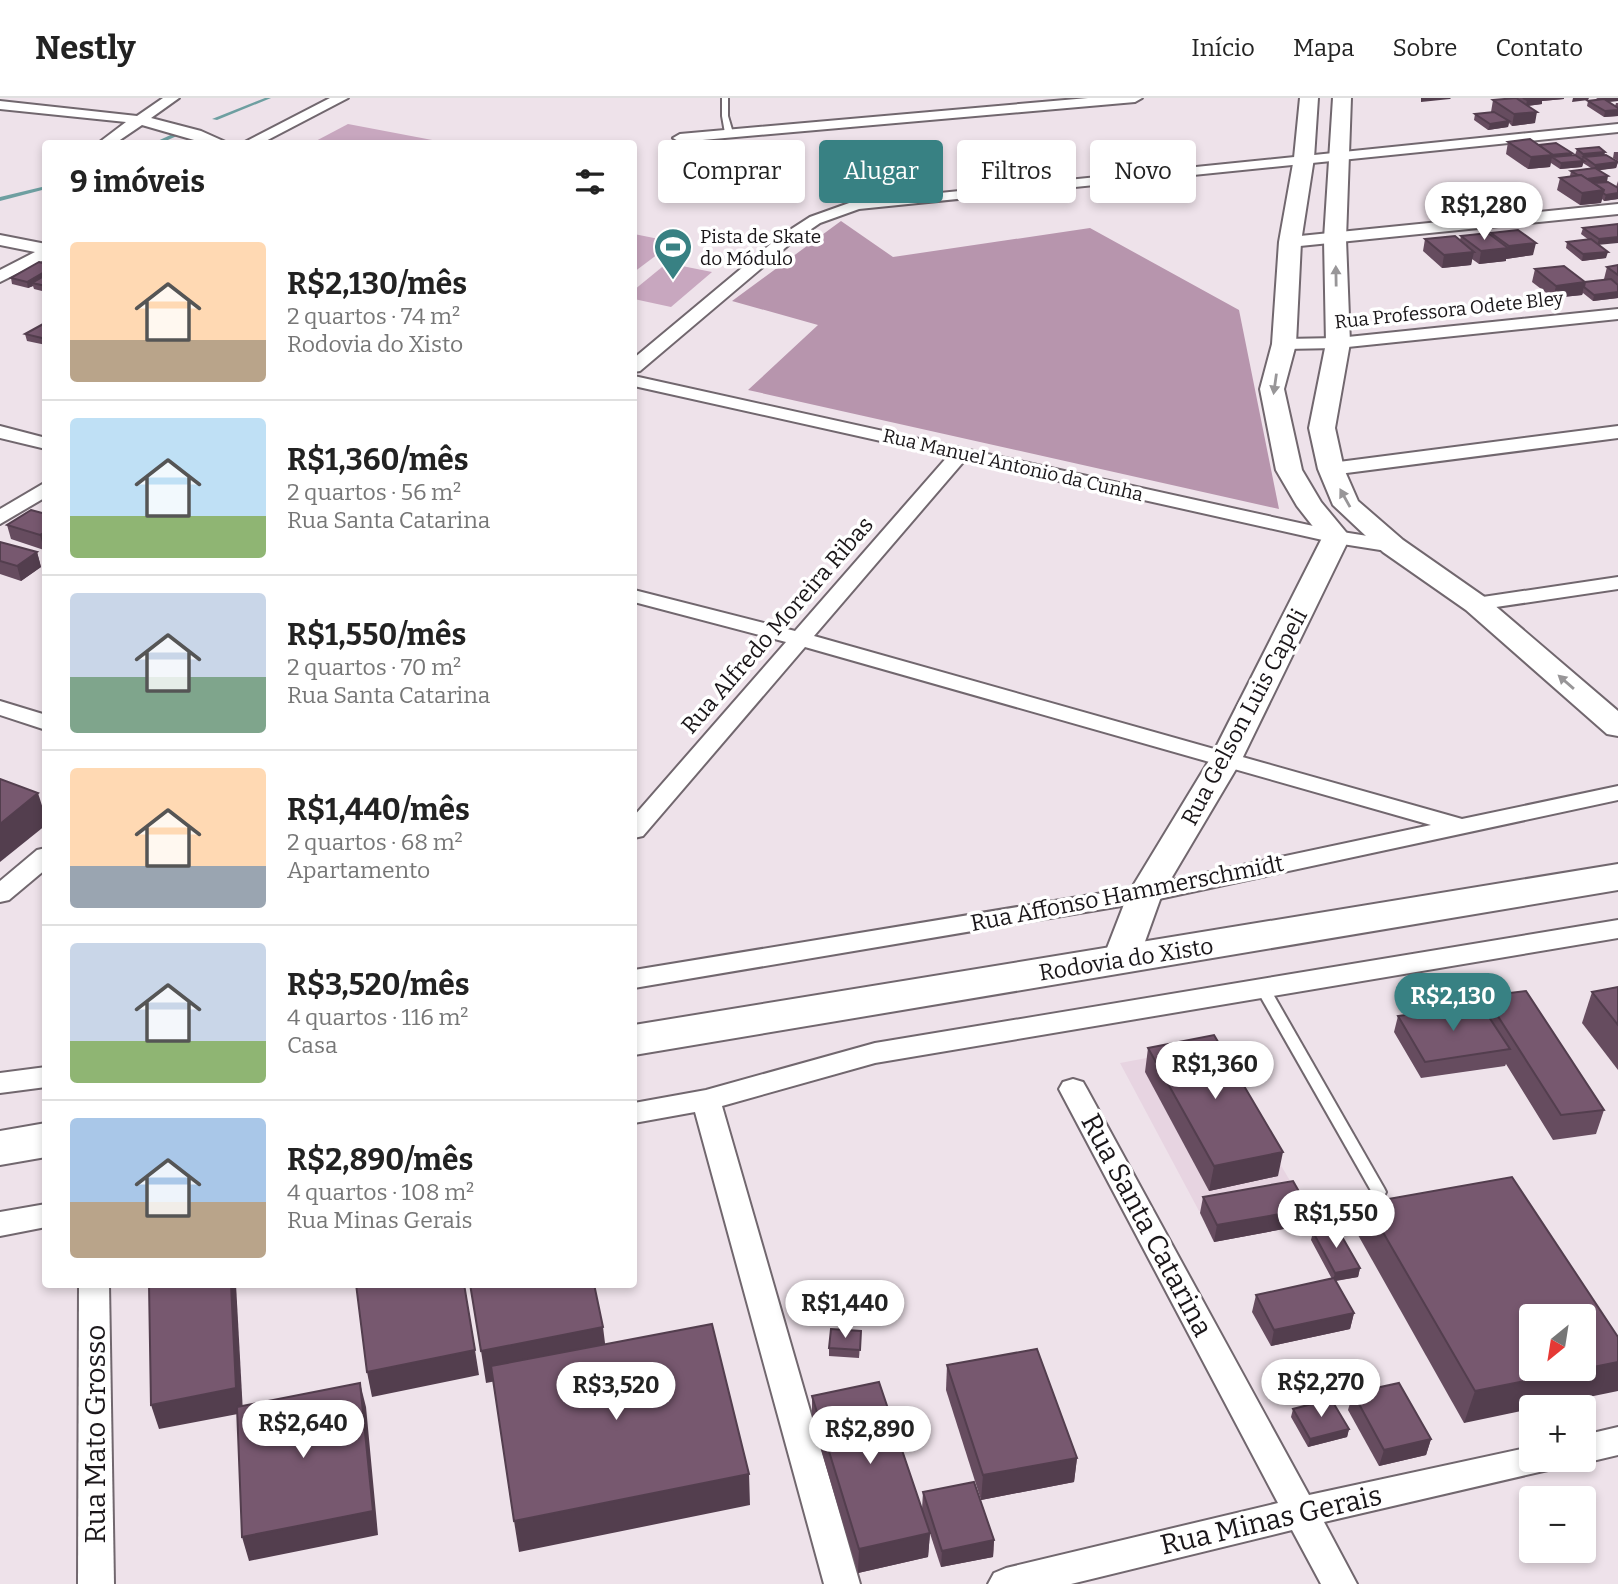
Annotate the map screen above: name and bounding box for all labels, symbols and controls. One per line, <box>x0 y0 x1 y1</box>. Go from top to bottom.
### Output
text: Nestly <box>35 28 136 68</box>
text: Início <box>1191 34 1255 62</box>
text: Mapa <box>1293 34 1354 62</box>
text: Sobre <box>1392 34 1457 62</box>
text: Contato <box>1495 34 1583 62</box>
chip: Comprar <box>658 140 805 203</box>
chip: Alugar <box>819 140 943 203</box>
chip: Filtros <box>957 140 1076 203</box>
chip: Novo <box>1090 140 1196 203</box>
icon: filters <box>571 163 609 201</box>
text: 9 imóveis <box>70 164 205 200</box>
pin: R$1,280 <box>1419 183 1549 242</box>
text: R$1,280 <box>1441 191 1527 219</box>
place label: Pista de Skate do Módulo <box>700 225 821 270</box>
sports icon: Pista de Skate do Módulo <box>652 226 694 281</box>
one-way arrow <box>1330 265 1342 287</box>
text: R$2,130/mês <box>287 266 467 302</box>
icon: home <box>126 270 210 354</box>
street label: Rua Professora Odete Bley <box>1333 286 1566 333</box>
text: 2 quartos · 74 m² <box>287 302 460 330</box>
text: Rodovia do Xisto <box>287 330 463 358</box>
one-way arrow <box>1269 373 1280 395</box>
street label: Rua Manuel Antonio da Cunha <box>881 424 1146 506</box>
text: R$1,360/mês <box>287 442 469 478</box>
icon: home <box>126 446 210 530</box>
text: 2 quartos · 56 m² <box>287 478 461 506</box>
one-way arrow <box>1339 489 1351 508</box>
text: Rua Santa Catarina <box>287 506 490 534</box>
street label: Rua Alfredo Moreira Ribas <box>675 511 879 739</box>
street label: Rua Gelson Luis Capeli <box>1175 604 1313 830</box>
text: R$1,550/mês <box>287 617 466 653</box>
icon: home <box>126 621 210 705</box>
text: 2 quartos · 70 m² <box>287 653 461 681</box>
one-way arrow <box>1558 675 1575 690</box>
text: Rua Santa Catarina <box>287 681 490 709</box>
text: R$1,440/mês <box>287 792 470 828</box>
icon: home <box>126 796 210 880</box>
text: 2 quartos · 68 m² <box>287 828 463 856</box>
street label: Rua Affonso Hammerschmidt <box>968 849 1286 937</box>
text: Apartamento <box>287 856 430 884</box>
street label: Rodovia do Xisto <box>1037 931 1215 987</box>
text: R$3,520/mês <box>287 967 470 1003</box>
icon: home <box>126 971 210 1055</box>
pin: R$2,130 <box>1388 974 1518 1033</box>
text: R$2,130 <box>1410 982 1496 1010</box>
text: 4 quartos · 116 m² <box>287 1003 469 1031</box>
text: Casa <box>287 1031 338 1059</box>
pin: R$1,360 <box>1150 1042 1280 1101</box>
text: R$1,360 <box>1172 1050 1258 1078</box>
street label: Rua Santa Catarina <box>1074 1108 1220 1342</box>
text: R$2,890/mês <box>287 1142 473 1178</box>
icon: home <box>126 1146 210 1230</box>
text: 4 quartos · 108 m² <box>287 1178 474 1206</box>
pin: R$1,550 <box>1271 1190 1401 1250</box>
text: R$1,550 <box>1294 1199 1378 1227</box>
text: Rua Minas Gerais <box>287 1206 473 1234</box>
pin: R$1,440 <box>780 1280 910 1340</box>
text: R$1,440 <box>801 1289 889 1317</box>
north arrow <box>1519 1304 1596 1381</box>
map controls <box>1519 1304 1596 1563</box>
street label: Rua Mato Grosso <box>79 1325 112 1543</box>
pin: R$2,270 <box>1256 1360 1386 1419</box>
pin: R$3,520 <box>551 1362 681 1422</box>
text: R$2,270 <box>1277 1368 1365 1396</box>
text: R$3,520 <box>572 1371 660 1399</box>
button: + <box>1519 1395 1596 1472</box>
pin: R$2,640 <box>238 1400 368 1460</box>
pin: R$2,890 <box>805 1406 935 1466</box>
text: R$2,640 <box>258 1409 348 1437</box>
text: R$2,890 <box>825 1415 915 1443</box>
street label: Rua Minas Gerais <box>1157 1479 1385 1561</box>
button: − <box>1519 1486 1596 1563</box>

